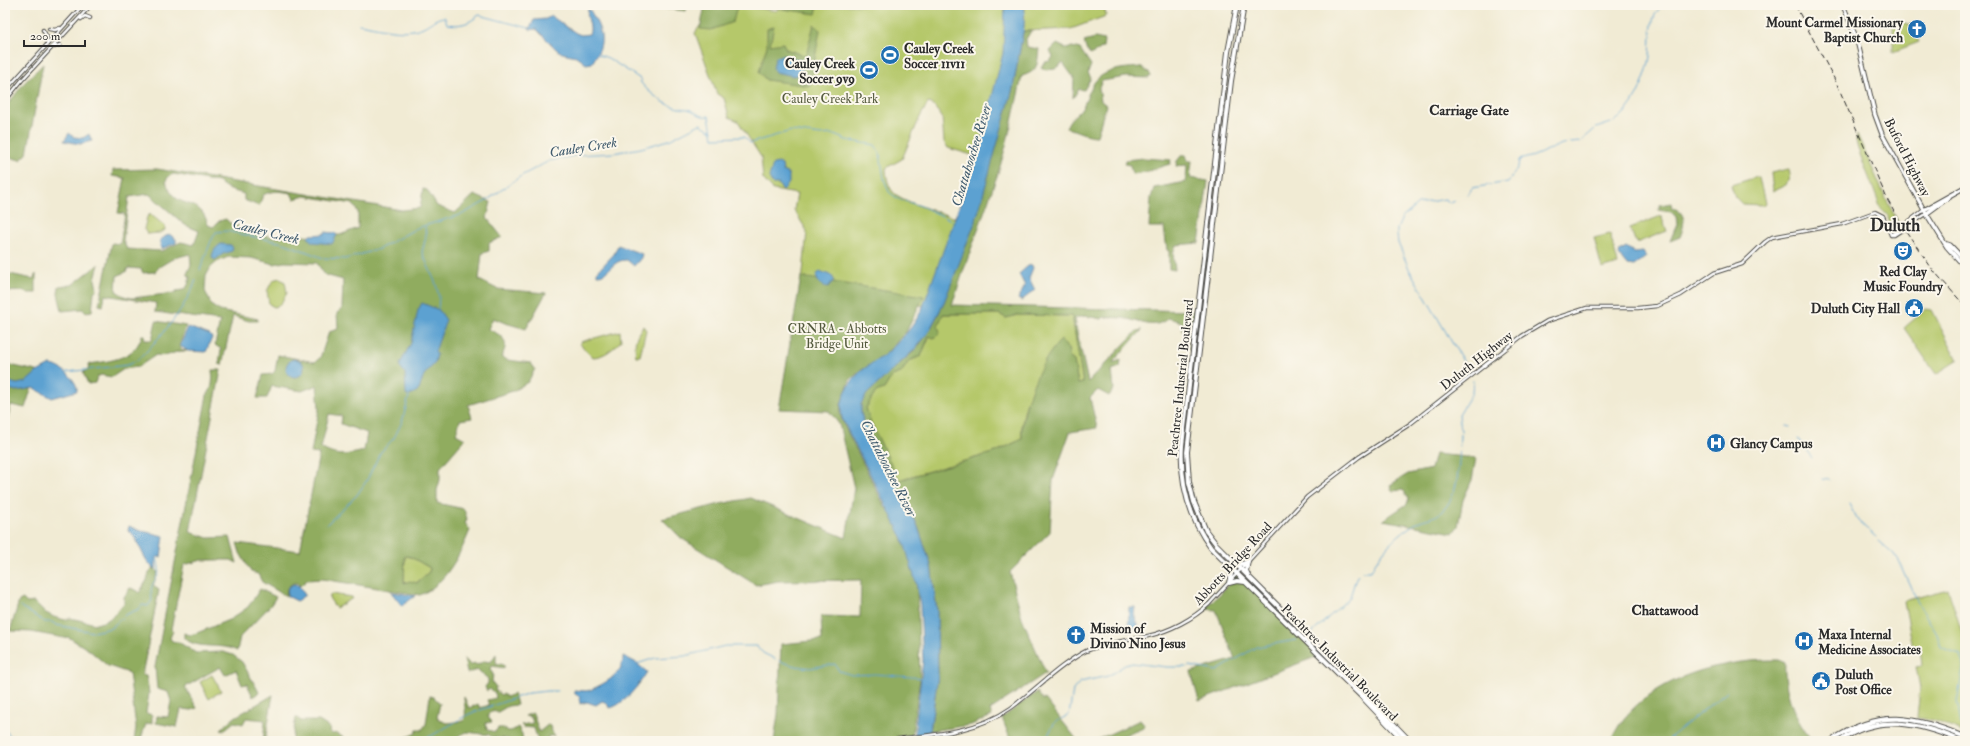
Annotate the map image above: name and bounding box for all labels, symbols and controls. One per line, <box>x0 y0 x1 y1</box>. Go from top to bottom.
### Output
place label: Mount Carmel Missionary Baptist Church <box>1765 15 1904 47</box>
church icon: Mount Carmel Missionary Baptist Church <box>1906 18 1928 40</box>
scale bar <box>24 22 85 48</box>
text: 200 m <box>30 29 61 44</box>
place label: Cauley Creek Soccer 11v11 <box>904 41 975 72</box>
sports icon: Cauley Creek Soccer 11v11 <box>879 44 901 66</box>
place label: Cauley Creek Soccer 9v9 <box>785 56 856 87</box>
sports icon: Cauley Creek Soccer 9v9 <box>858 59 880 81</box>
park label: Cauley Creek Park <box>782 91 879 108</box>
water label: Chattahoochee River <box>948 101 995 208</box>
district label: Carriage Gate <box>1429 102 1509 120</box>
street label: Buford Highway <box>1880 116 1934 200</box>
water label: Cauley Creek <box>548 134 618 161</box>
water label: Cauley Creek <box>231 215 301 248</box>
district label: Duluth <box>1870 215 1920 236</box>
theatre icon: Red Clay Music Foundry <box>1892 240 1914 262</box>
place label: Red Clay Music Foundry <box>1862 264 1944 296</box>
public building icon: Duluth City Hall <box>1903 297 1925 319</box>
street label: Peachtree Industrial Boulevard <box>1165 298 1197 458</box>
place label: Duluth City Hall <box>1811 301 1901 318</box>
park label: CRNRA - Abbotts Bridge Unit <box>787 321 887 352</box>
street label: Duluth Highway <box>1437 327 1517 395</box>
water label: Chattahoochee River <box>857 417 921 520</box>
hospital icon: Glancy Campus <box>1705 432 1727 454</box>
place label: Glancy Campus <box>1730 436 1813 453</box>
street label: Abbotts Bridge Road <box>1189 518 1276 609</box>
street label: Peachtree Industrial Boulevard <box>1278 601 1401 725</box>
district label: Chattawood <box>1632 602 1699 619</box>
place label: Mission of Divino Nino Jesus <box>1089 621 1186 653</box>
church icon: Mission of Divino Nino Jesus <box>1065 624 1087 646</box>
place label: Maxa Internal Medicine Associates <box>1817 627 1921 658</box>
hospital icon: Maxa Internal Medicine Associates <box>1793 630 1815 652</box>
place label: Duluth Post Office <box>1835 667 1892 698</box>
public building icon: Duluth Post Office <box>1810 670 1832 692</box>

